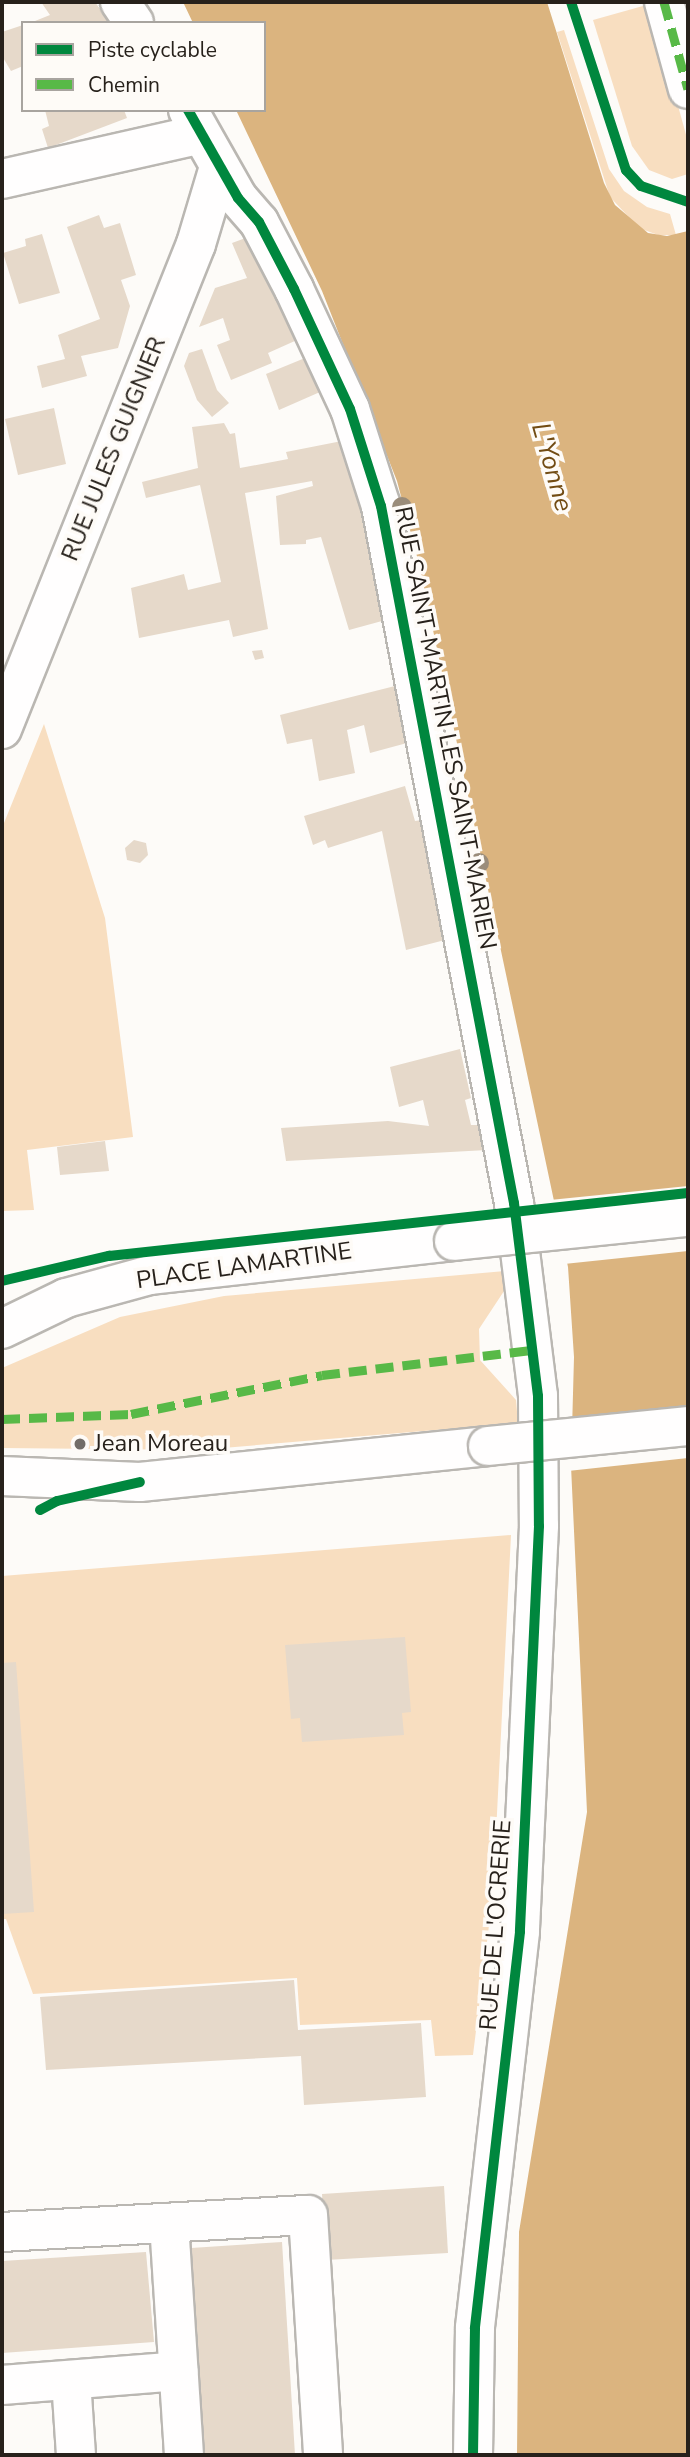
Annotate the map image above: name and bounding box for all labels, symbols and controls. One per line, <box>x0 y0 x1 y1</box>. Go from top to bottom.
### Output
legend <box>21 21 266 112</box>
text: Piste cyclable <box>88 36 217 64</box>
text: Chemin <box>88 71 160 99</box>
street label: RUE JULES GUIGNIER <box>56 333 172 565</box>
water label: L'Yonne <box>524 419 580 515</box>
street label: RUE SAINT-MARTIN LES SAINT-MARIEN <box>388 504 502 952</box>
street label: PLACE LAMARTINE <box>134 1237 354 1295</box>
place label: Jean Moreau <box>94 1430 228 1458</box>
marker: Jean Moreau <box>72 1436 88 1452</box>
street label: RUE DE L'OCRERIE <box>474 1819 518 2031</box>

